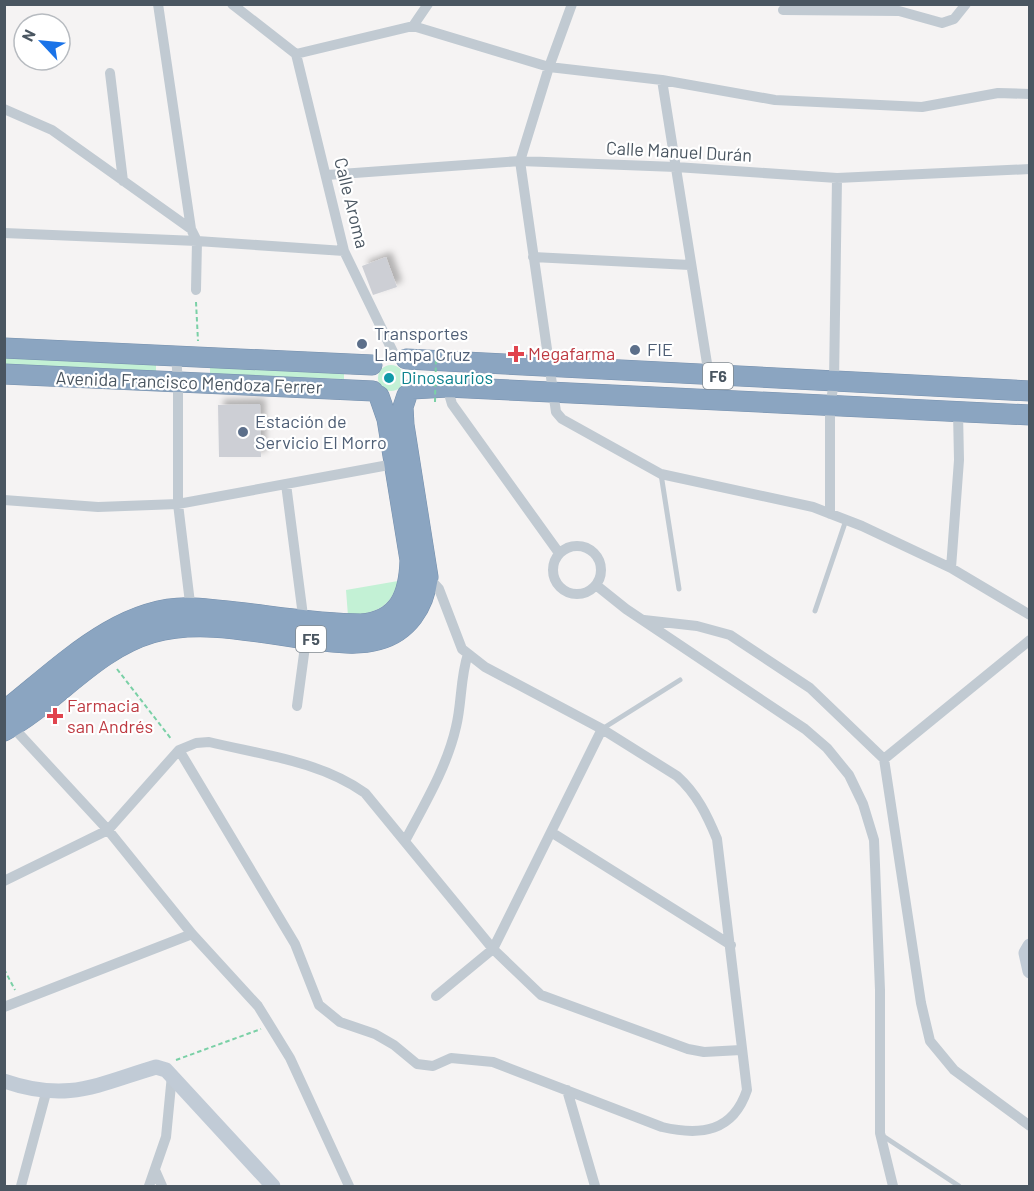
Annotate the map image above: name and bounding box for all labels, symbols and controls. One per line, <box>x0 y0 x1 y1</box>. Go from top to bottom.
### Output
north arrow <box>12 12 72 72</box>
text: N <box>17 26 39 44</box>
street label: Calle Manuel Durán <box>605 136 753 166</box>
street label: Calle Aroma <box>330 155 374 250</box>
place label: Transportes Llampa Cruz <box>374 322 470 365</box>
marker: Transportes Llampa Cruz <box>355 337 369 351</box>
place label: FIE <box>647 338 673 360</box>
place label: Megafarma <box>528 342 615 364</box>
marker: FIE <box>628 343 642 357</box>
marker: Megafarma <box>509 347 523 361</box>
road number: F6 <box>703 363 733 389</box>
street label: Avenida Francisco Mendoza Ferrer <box>55 366 323 398</box>
place label: Dinosaurios <box>401 366 493 388</box>
marker: Dinosaurios <box>382 371 396 385</box>
place label: Estación de Servicio El Morro <box>255 410 387 453</box>
marker: Estación de Servicio El Morro <box>236 425 250 439</box>
road number: F5 <box>296 626 326 652</box>
place label: Farmacia san Andrés <box>67 694 153 737</box>
marker: Farmacia san Andrés <box>48 709 62 723</box>

